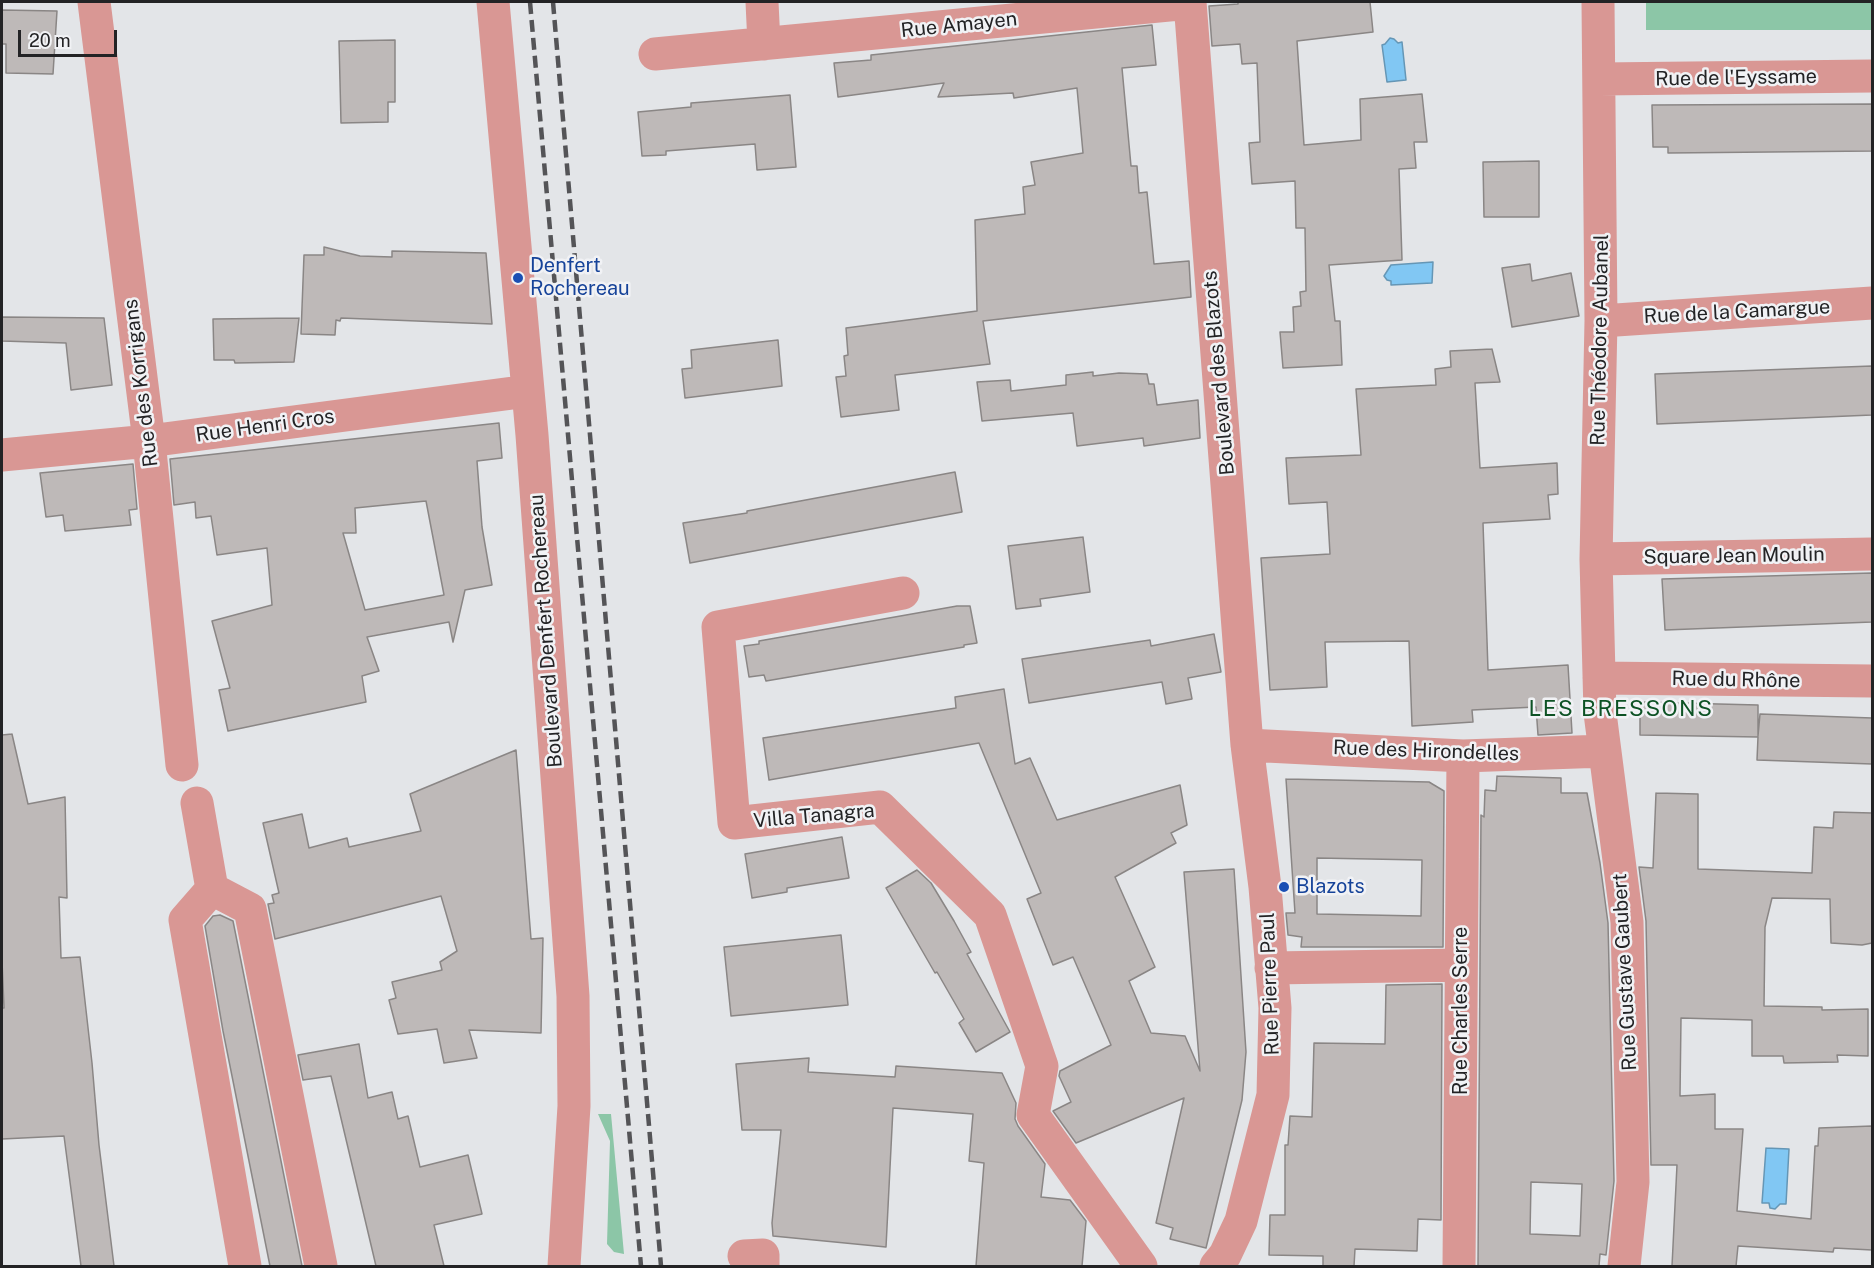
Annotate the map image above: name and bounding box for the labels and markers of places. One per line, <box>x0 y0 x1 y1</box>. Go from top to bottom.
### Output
place label: Denfert Rochereau <box>530 254 630 301</box>
marker: Denfert Rochereau <box>511 271 525 285</box>
place label: Blazots <box>1296 875 1365 899</box>
marker: Blazots <box>1277 880 1291 894</box>

